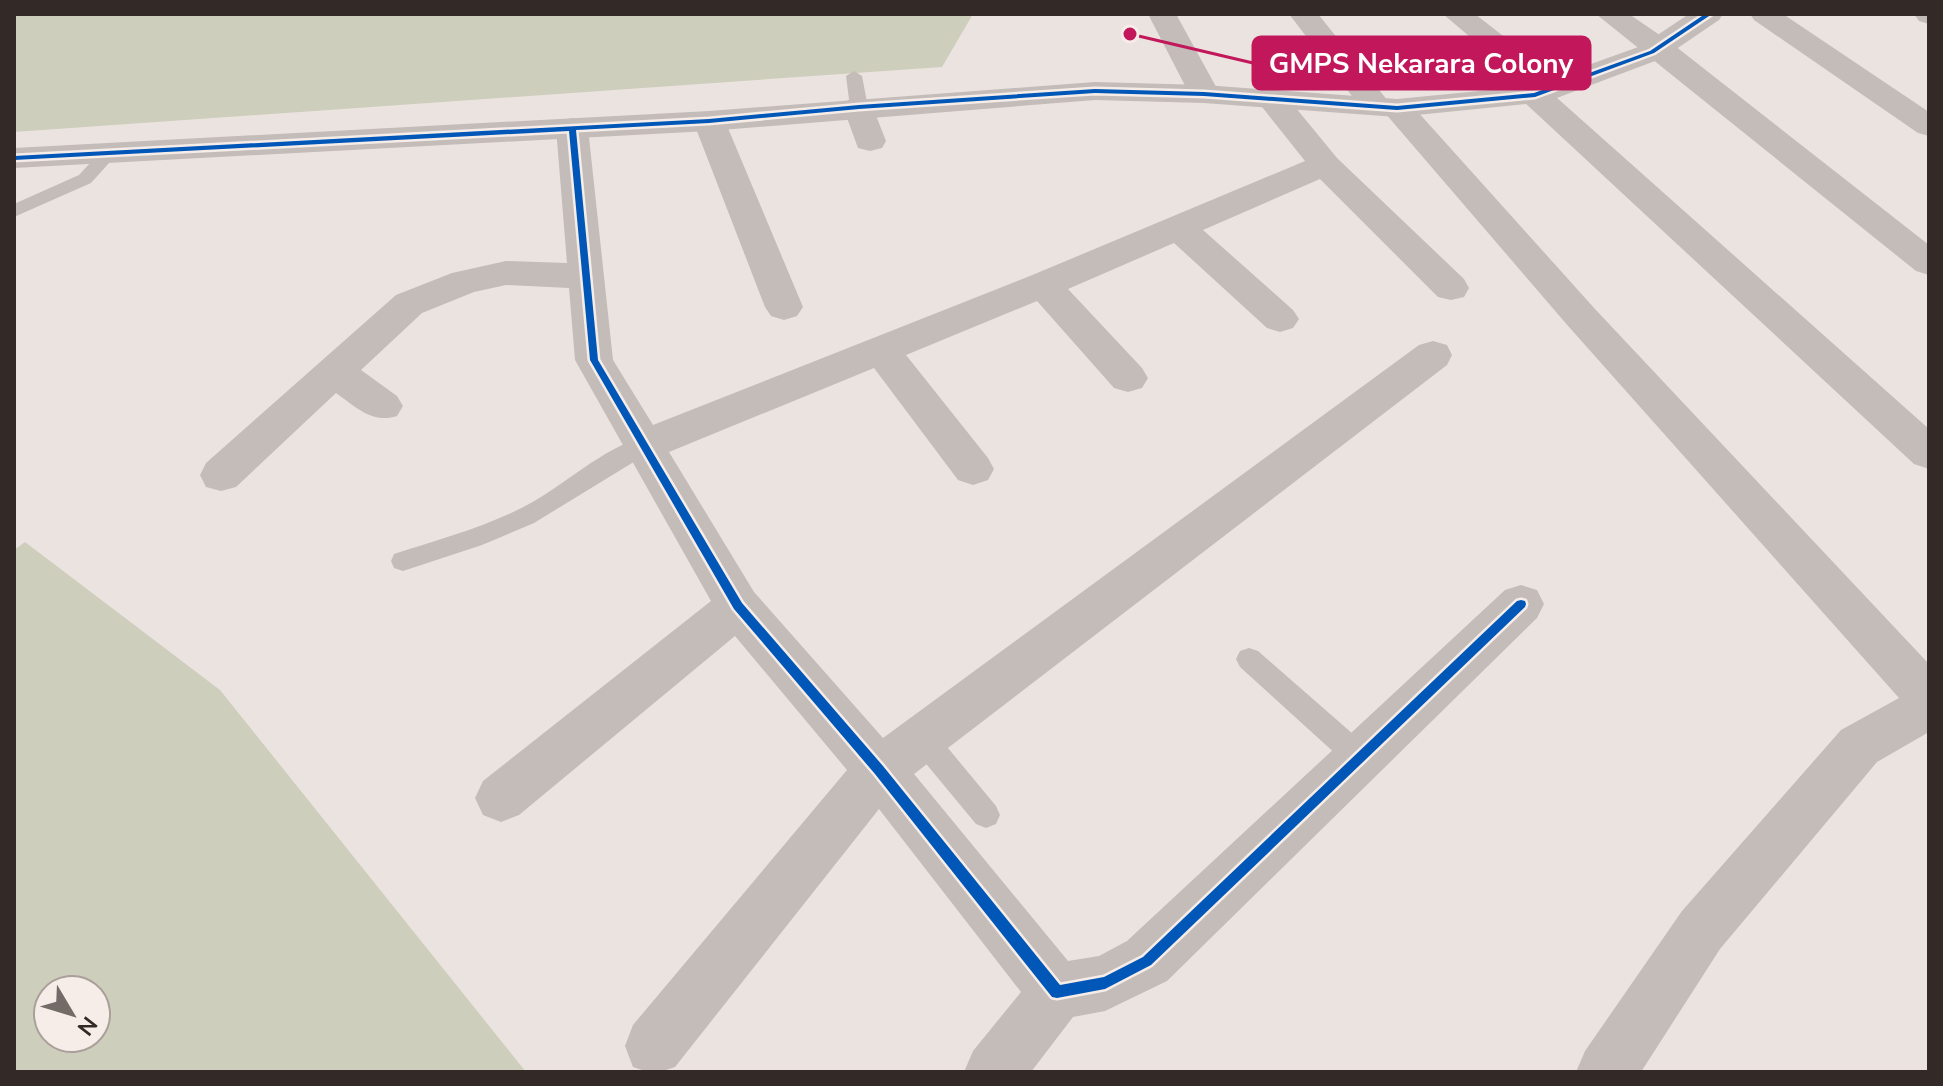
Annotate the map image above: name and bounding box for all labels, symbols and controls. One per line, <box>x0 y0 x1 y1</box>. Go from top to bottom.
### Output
callout: GMPS Nekarara Colony <box>1253 37 1590 89</box>
text: GMPS Nekarara Colony <box>1269 45 1574 83</box>
north arrow <box>32 974 112 1054</box>
text: N <box>70 1010 104 1041</box>

